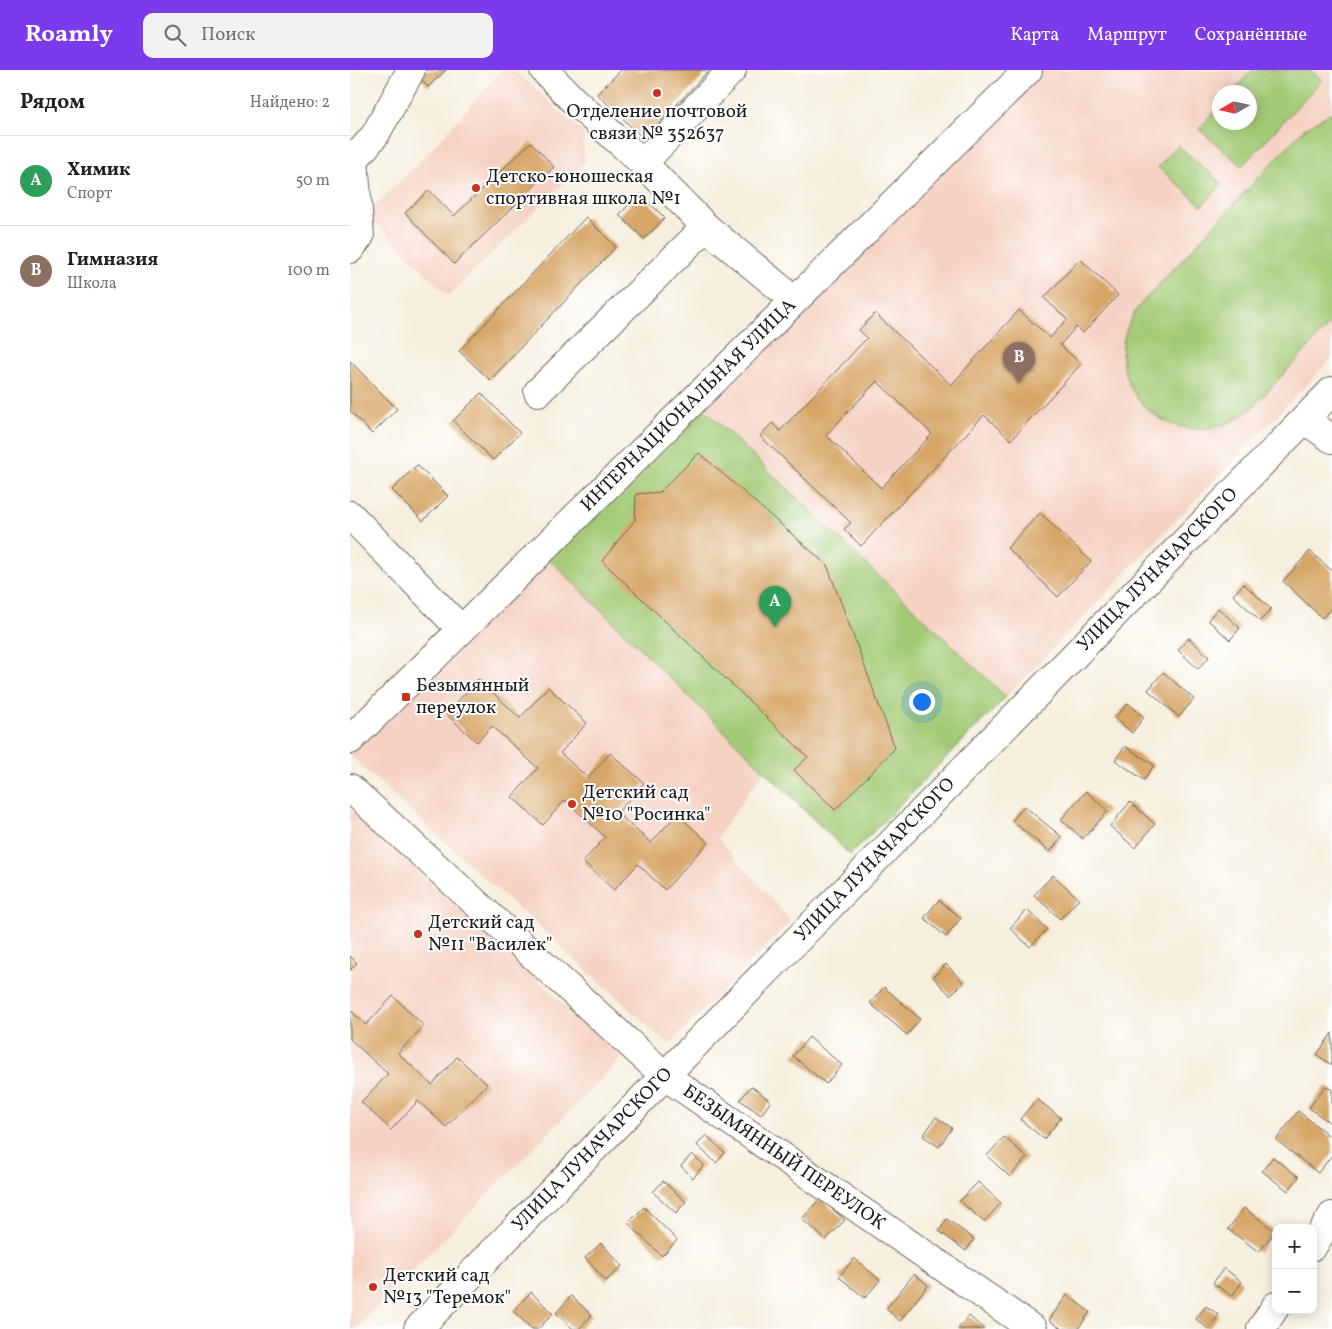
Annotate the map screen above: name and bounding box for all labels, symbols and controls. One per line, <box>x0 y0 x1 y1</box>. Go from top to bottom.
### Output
search box <box>143 13 493 58</box>
text: Roamly <box>25 18 113 52</box>
icon: search <box>161 21 189 49</box>
text: Поиск <box>201 22 255 48</box>
text: Карта <box>1010 23 1059 48</box>
text: Маршрут <box>1087 23 1167 48</box>
text: Сохранённые <box>1195 23 1307 48</box>
north arrow <box>1212 85 1257 130</box>
marker: Отделение почтовой связи № 352637 <box>651 87 663 99</box>
text: Рядом <box>20 88 85 117</box>
text: Найдено: 2 <box>250 92 330 114</box>
place label: Отделение почтовой связи № 352637 <box>567 99 747 147</box>
text: Химик <box>67 157 130 183</box>
place label: Детско-юношеская спортивная школа №1 <box>486 164 681 212</box>
text: A <box>30 170 42 192</box>
text: 50 m <box>296 170 330 192</box>
marker: Детско-юношеская спортивная школа №1 <box>470 182 482 194</box>
text: Спорт <box>67 183 112 205</box>
text: Гимназия <box>67 247 158 273</box>
text: B <box>31 260 41 282</box>
text: 100 m <box>287 260 330 282</box>
text: Школа <box>67 273 117 295</box>
street label: ИНТЕРНАЦИОНАЛЬНАЯ УЛИЦА <box>575 293 802 518</box>
pin: B <box>1003 342 1035 383</box>
street label: УЛИЦА ЛУНАЧАРСКОГО <box>1072 482 1244 658</box>
pin: A <box>759 586 791 627</box>
place label: Безымянный переулок <box>416 673 529 721</box>
your location <box>909 689 935 715</box>
marker: Безымянный переулок <box>400 691 412 703</box>
street label: УЛИЦА ЛУНАЧАРСКОГО <box>789 772 961 948</box>
place label: Детский сад №10 "Росинка" <box>582 780 710 828</box>
marker: Детский сад №10 "Росинка" <box>566 798 578 810</box>
place label: Детский сад №11 "Василек" <box>428 910 553 958</box>
marker: Детский сад №11 "Василек" <box>412 928 424 940</box>
street label: УЛИЦА ЛУНАЧАРСКОГО <box>506 1062 679 1238</box>
street label: БЕЗЫМЯННЫЙ ПЕРЕУЛОК <box>677 1079 891 1237</box>
map controls <box>1272 1224 1317 1314</box>
button: + <box>1272 1224 1317 1269</box>
place label: Детский сад №13 "Теремок" <box>383 1263 511 1311</box>
button: − <box>1272 1269 1317 1314</box>
marker: Детский сад №13 "Теремок" <box>367 1281 379 1293</box>

